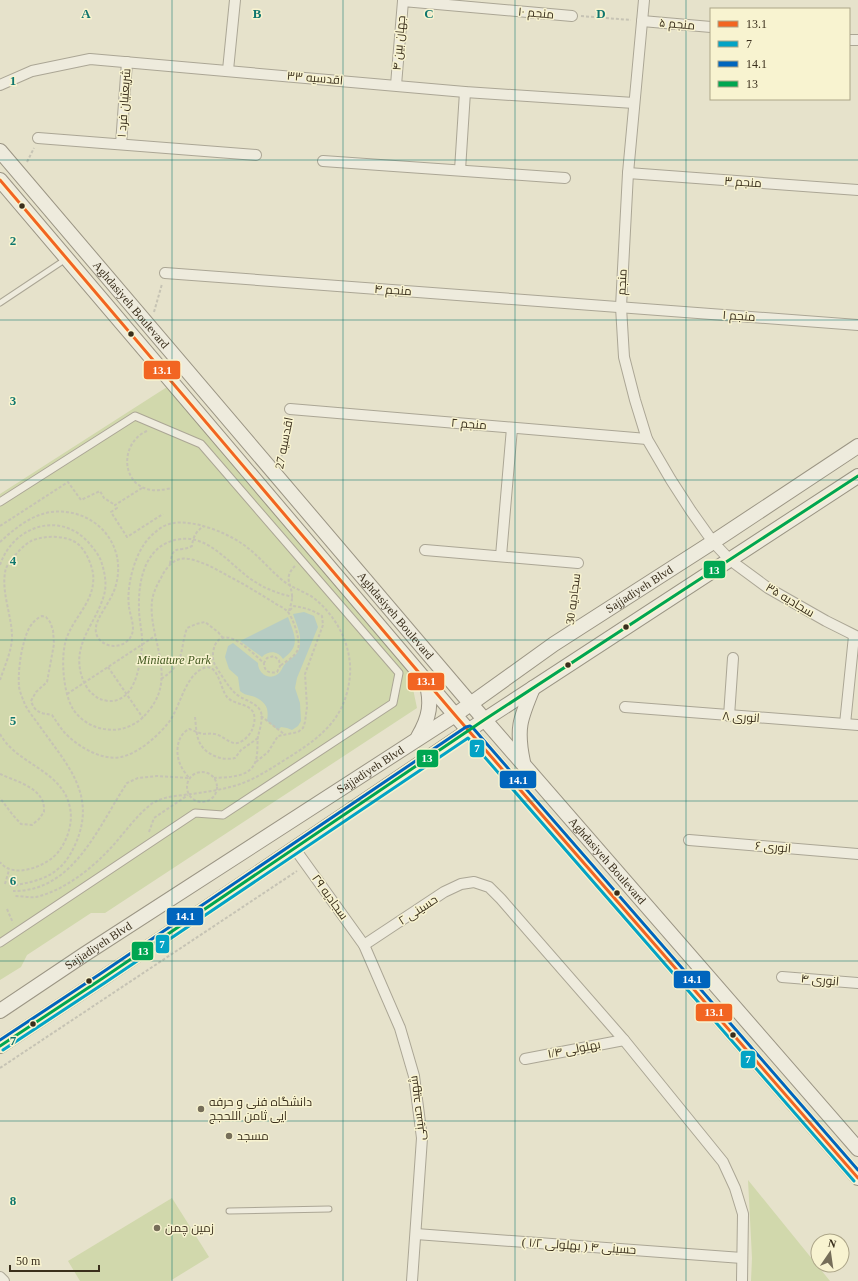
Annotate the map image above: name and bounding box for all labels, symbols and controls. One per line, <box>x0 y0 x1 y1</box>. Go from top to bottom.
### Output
street label: منجم ۱۰ <box>517 4 555 23</box>
text: A <box>81 6 91 21</box>
text: B <box>253 6 262 21</box>
text: C <box>424 6 434 21</box>
text: D <box>596 6 606 21</box>
legend <box>710 8 850 100</box>
street label: جهان بین ۴ <box>390 15 408 71</box>
street label: منجم ۵ <box>658 15 696 34</box>
text: 13.1 <box>746 17 767 31</box>
text: 7 <box>746 37 752 51</box>
text: 14.1 <box>746 57 767 71</box>
street label: شریعتیان فرد ۱ <box>115 68 133 138</box>
street label: اقدسیه ۳۳ <box>286 69 344 87</box>
text: 1 <box>10 73 16 88</box>
text: 13 <box>746 77 758 91</box>
street label: منجم ۳ <box>724 174 762 191</box>
unlabelled marker <box>17 201 27 211</box>
text: 2 <box>10 233 16 248</box>
street label: Aghdasiyeh Boulevard <box>90 258 172 351</box>
street label: منجم <box>614 268 631 296</box>
street label: منجم ۴ <box>374 282 412 299</box>
street label: منجم ۱ <box>722 308 756 325</box>
unlabelled marker <box>126 329 136 339</box>
line badge: 13.1 <box>143 360 181 380</box>
text: 13.1 <box>152 364 172 376</box>
text: 3 <box>10 393 17 408</box>
street label: منجم ۲ <box>451 415 487 434</box>
street label: اقدسیه 27 <box>272 416 296 470</box>
text: 4 <box>10 553 17 568</box>
line badge: 13 <box>703 560 726 579</box>
street label: Sajjadiyeh Blvd <box>603 563 676 616</box>
text: 13 <box>709 564 720 576</box>
street label: Aghdasiyeh Boulevard <box>354 569 437 662</box>
street label: سجادیه 30 <box>563 572 583 625</box>
street label: سجادیه ۳۵ <box>763 580 817 620</box>
unlabelled marker <box>621 622 631 632</box>
park label: Miniature Park <box>136 653 212 667</box>
unlabelled marker <box>563 660 573 670</box>
line badge: 13.1 <box>407 672 445 691</box>
text: 13.1 <box>416 675 436 687</box>
street label: انوری ۸ <box>722 709 760 725</box>
text: 5 <box>10 713 17 728</box>
line badge: 7 <box>469 739 485 758</box>
text: 7 <box>474 742 480 754</box>
street label: Sajjadiyeh Blvd <box>334 743 406 796</box>
line badge: 13 <box>416 749 439 768</box>
text: 13 <box>422 752 433 764</box>
line badge: 14.1 <box>499 770 537 789</box>
text: 14.1 <box>508 774 528 786</box>
street label: Aghdasiyeh Boulevard <box>566 814 649 907</box>
street label: انوری ۶ <box>754 838 792 856</box>
street label: سجادیه ۲۹ <box>309 872 351 922</box>
text: 6 <box>10 873 17 888</box>
unlabelled marker <box>612 888 622 898</box>
street label: حسینی ۲ <box>396 892 440 928</box>
line badge: 14.1 <box>166 907 204 926</box>
text: 14.1 <box>175 910 195 922</box>
street label: Sajjadiyeh Blvd <box>62 919 134 973</box>
line badge: 7 <box>155 934 170 954</box>
text: 7 <box>159 938 165 950</box>
line badge: 13 <box>131 941 154 961</box>
text: 13 <box>138 945 149 957</box>
line badge: 14.1 <box>673 970 711 989</box>
street label: انوری ۴ <box>800 971 840 989</box>
text: 14.1 <box>682 973 702 985</box>
unlabelled marker <box>84 976 94 986</box>
line badge: 13.1 <box>695 1003 733 1022</box>
text: 13.1 <box>704 1006 724 1018</box>
unlabelled marker <box>28 1019 38 1029</box>
unlabelled marker <box>728 1030 738 1040</box>
text: 7 <box>10 1033 17 1048</box>
street label: بهلولی ۱/۴ <box>546 1037 602 1061</box>
line badge: 7 <box>740 1050 756 1069</box>
text: 7 <box>745 1053 751 1065</box>
street label: شهید حسینی <box>406 1075 428 1141</box>
place label: دانشگاه فنی و حرفه ایی ثامن اللحجج <box>209 1095 312 1124</box>
marker: دانشگاه فنی و حرفه ایی ثامن اللحجج <box>196 1104 206 1114</box>
place label: مسجد <box>237 1129 269 1143</box>
marker: مسجد <box>224 1131 234 1141</box>
text: 8 <box>10 1193 17 1208</box>
place label: زمین چمن <box>165 1221 214 1237</box>
marker: زمین چمن <box>152 1223 162 1233</box>
north arrow <box>810 1233 850 1273</box>
street label: حسینی ۴ ( بهلولی ۱/۲ ) <box>521 1235 637 1257</box>
text: N <box>827 1237 838 1250</box>
scale bar <box>10 1247 99 1273</box>
text: 50 m <box>16 1254 41 1268</box>

